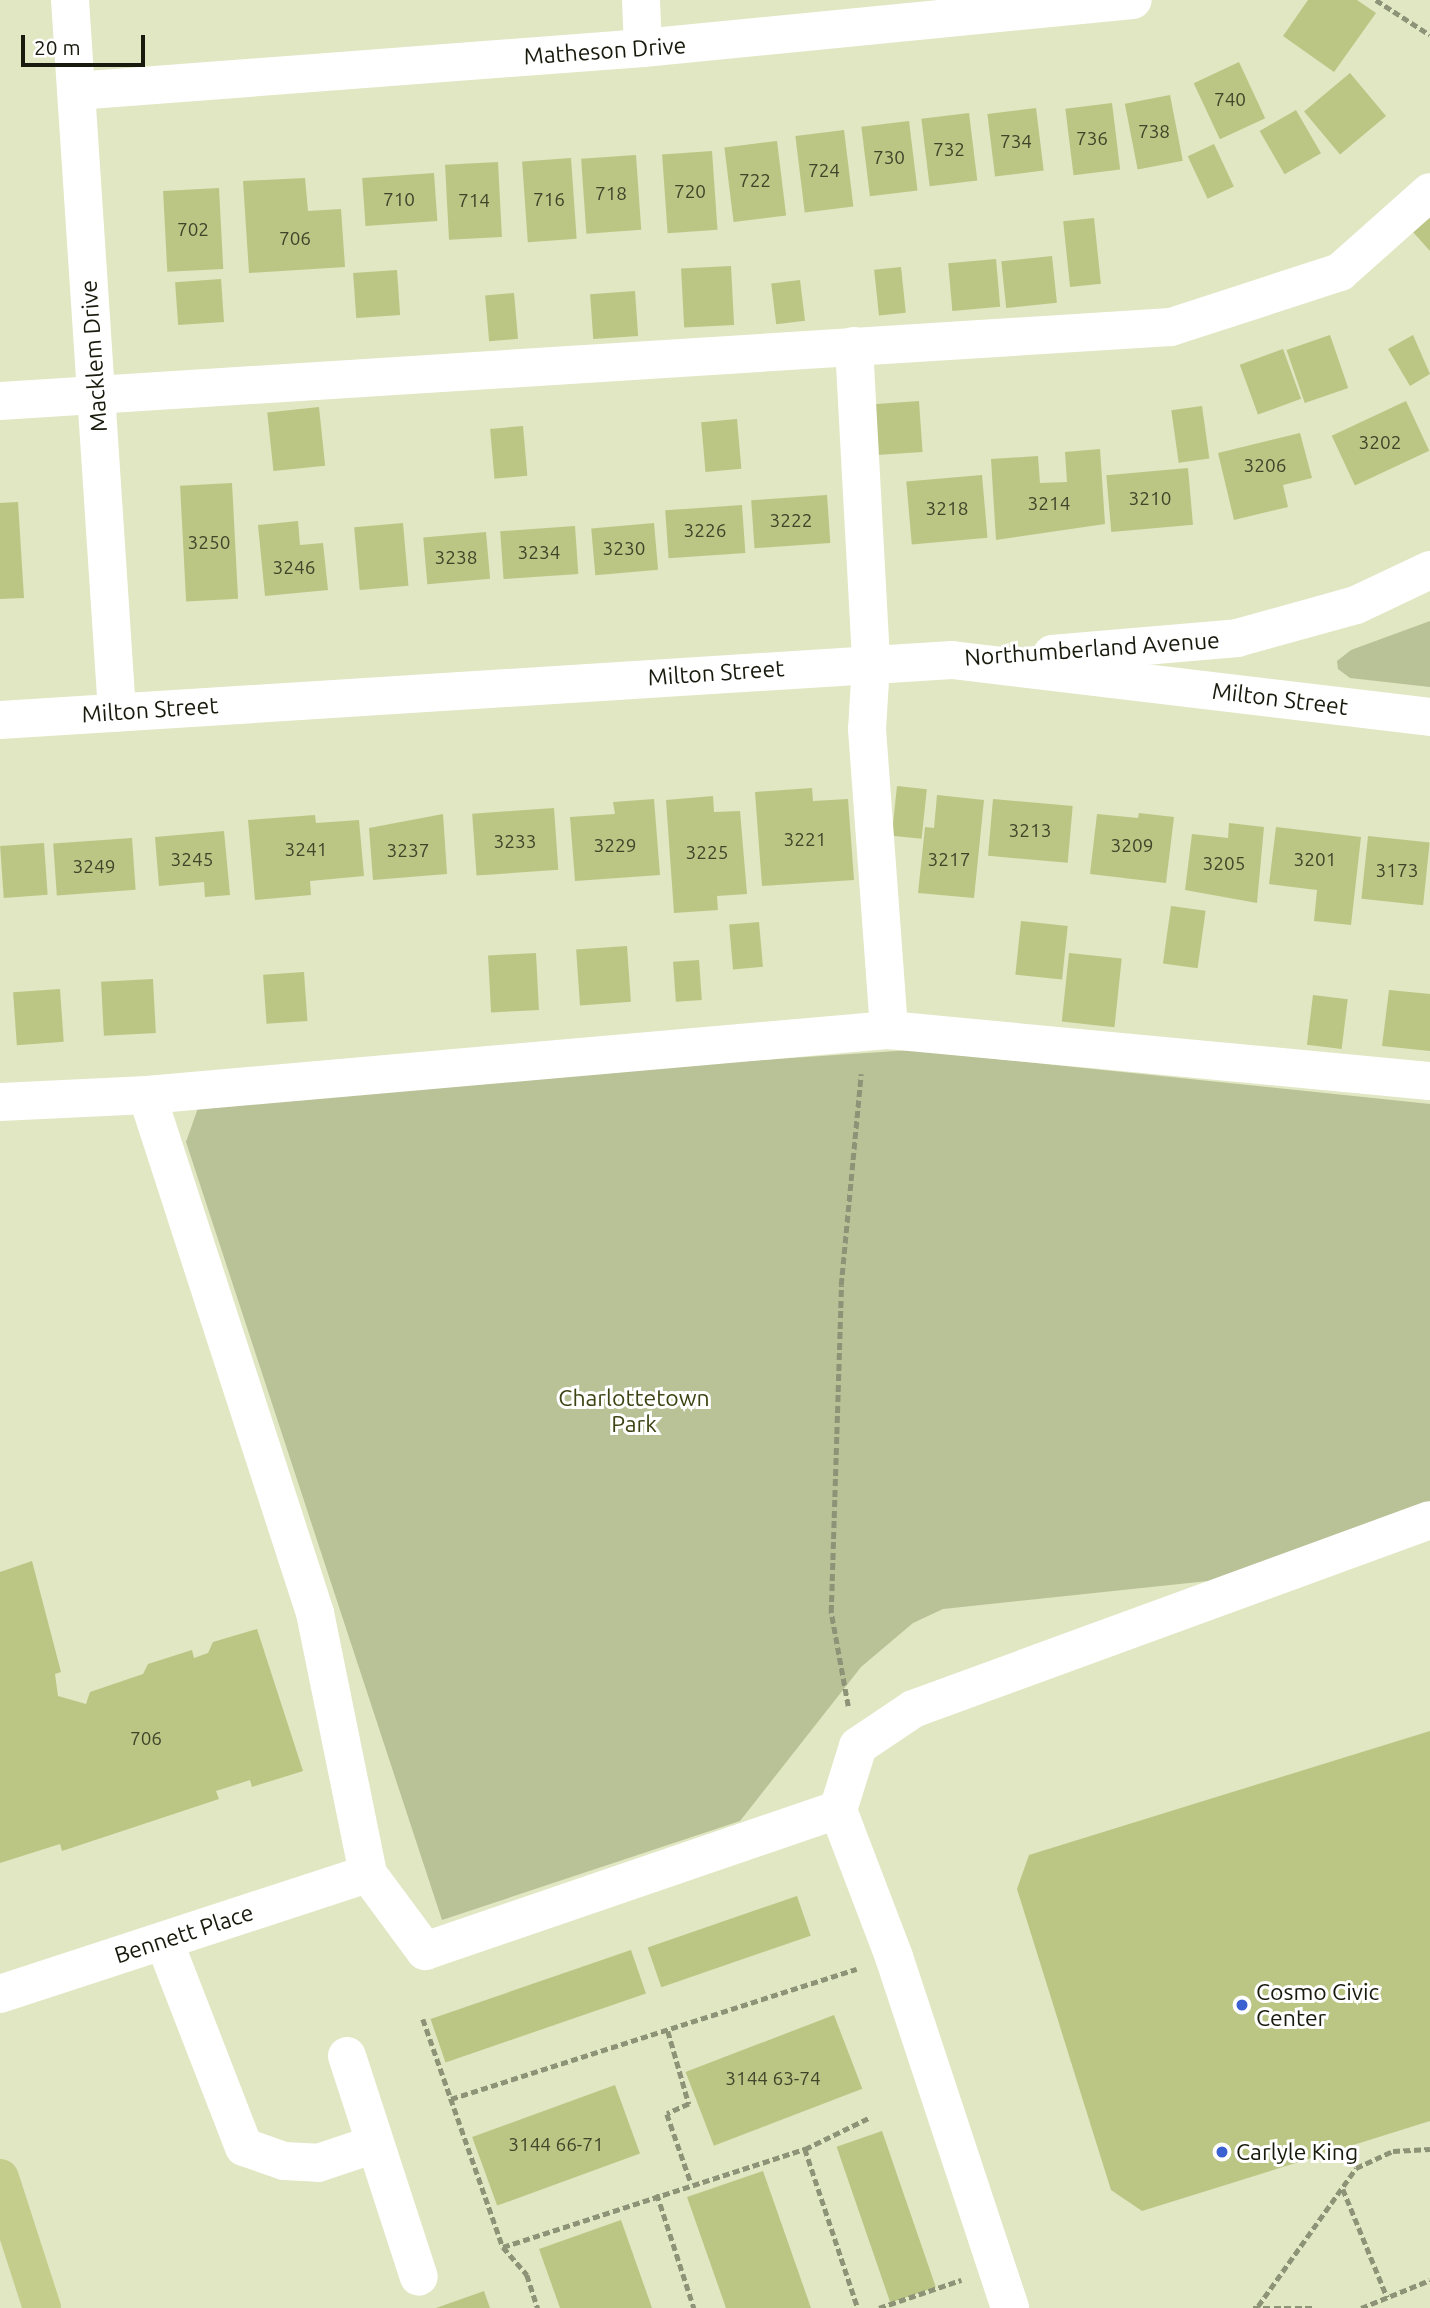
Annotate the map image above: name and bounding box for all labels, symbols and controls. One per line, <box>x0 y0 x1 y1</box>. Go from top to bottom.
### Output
scale bar <box>24 21 149 65</box>
street label: Matheson Drive <box>523 32 687 70</box>
text: 20 m <box>34 35 81 59</box>
house number: 740 <box>1214 89 1246 111</box>
house number: 738 <box>1138 121 1170 143</box>
house number: 736 <box>1076 128 1108 150</box>
house number: 734 <box>1000 131 1032 153</box>
house number: 732 <box>933 139 965 161</box>
house number: 730 <box>873 147 905 169</box>
house number: 724 <box>808 160 840 182</box>
house number: 722 <box>739 170 771 192</box>
house number: 720 <box>674 181 706 203</box>
house number: 718 <box>595 183 627 205</box>
house number: 710 <box>383 189 415 211</box>
house number: 716 <box>533 189 565 211</box>
house number: 714 <box>458 190 490 212</box>
house number: 702 <box>177 219 209 241</box>
house number: 706 <box>279 228 311 250</box>
street label: Macklem Drive <box>75 279 113 433</box>
house number: 3202 <box>1359 432 1401 454</box>
house number: 3206 <box>1244 455 1286 477</box>
house number: 3210 <box>1129 488 1171 510</box>
house number: 3214 <box>1028 493 1070 515</box>
house number: 3218 <box>926 498 968 520</box>
house number: 3222 <box>770 510 812 532</box>
house number: 3226 <box>684 520 726 542</box>
house number: 3250 <box>188 532 230 554</box>
house number: 3230 <box>603 538 645 560</box>
house number: 3234 <box>518 542 560 564</box>
house number: 3238 <box>435 547 477 569</box>
house number: 3246 <box>273 557 315 579</box>
street label: Northumberland Avenue <box>963 626 1221 672</box>
street label: Milton Street <box>647 654 785 692</box>
street label: Milton Street <box>1210 677 1350 721</box>
street label: Milton Street <box>81 691 219 729</box>
house number: 3213 <box>1009 820 1051 842</box>
house number: 3221 <box>784 829 826 851</box>
house number: 3233 <box>494 831 536 853</box>
house number: 3229 <box>594 835 636 857</box>
house number: 3209 <box>1111 835 1153 857</box>
house number: 3241 <box>285 839 327 861</box>
house number: 3237 <box>387 840 429 862</box>
house number: 3225 <box>686 842 728 864</box>
house number: 3245 <box>171 849 213 871</box>
house number: 3217 <box>928 849 970 871</box>
house number: 3201 <box>1294 849 1336 871</box>
house number: 3205 <box>1203 853 1245 875</box>
house number: 3249 <box>73 856 115 878</box>
house number: 3173 <box>1376 860 1418 882</box>
park label: Charlottetown Park <box>558 1384 710 1438</box>
house number: 706 <box>130 1728 162 1750</box>
street label: Bennett Place <box>111 1899 257 1969</box>
place label: Cosmo Civic Center <box>1256 1978 1379 2032</box>
marker: Cosmo Civic Center <box>1234 1997 1250 2013</box>
house number: 3144 63-74 <box>725 2068 821 2090</box>
house number: 3144 66-71 <box>508 2134 604 2156</box>
place label: Carlyle King <box>1236 2138 1358 2166</box>
marker: Carlyle King <box>1214 2144 1230 2160</box>

